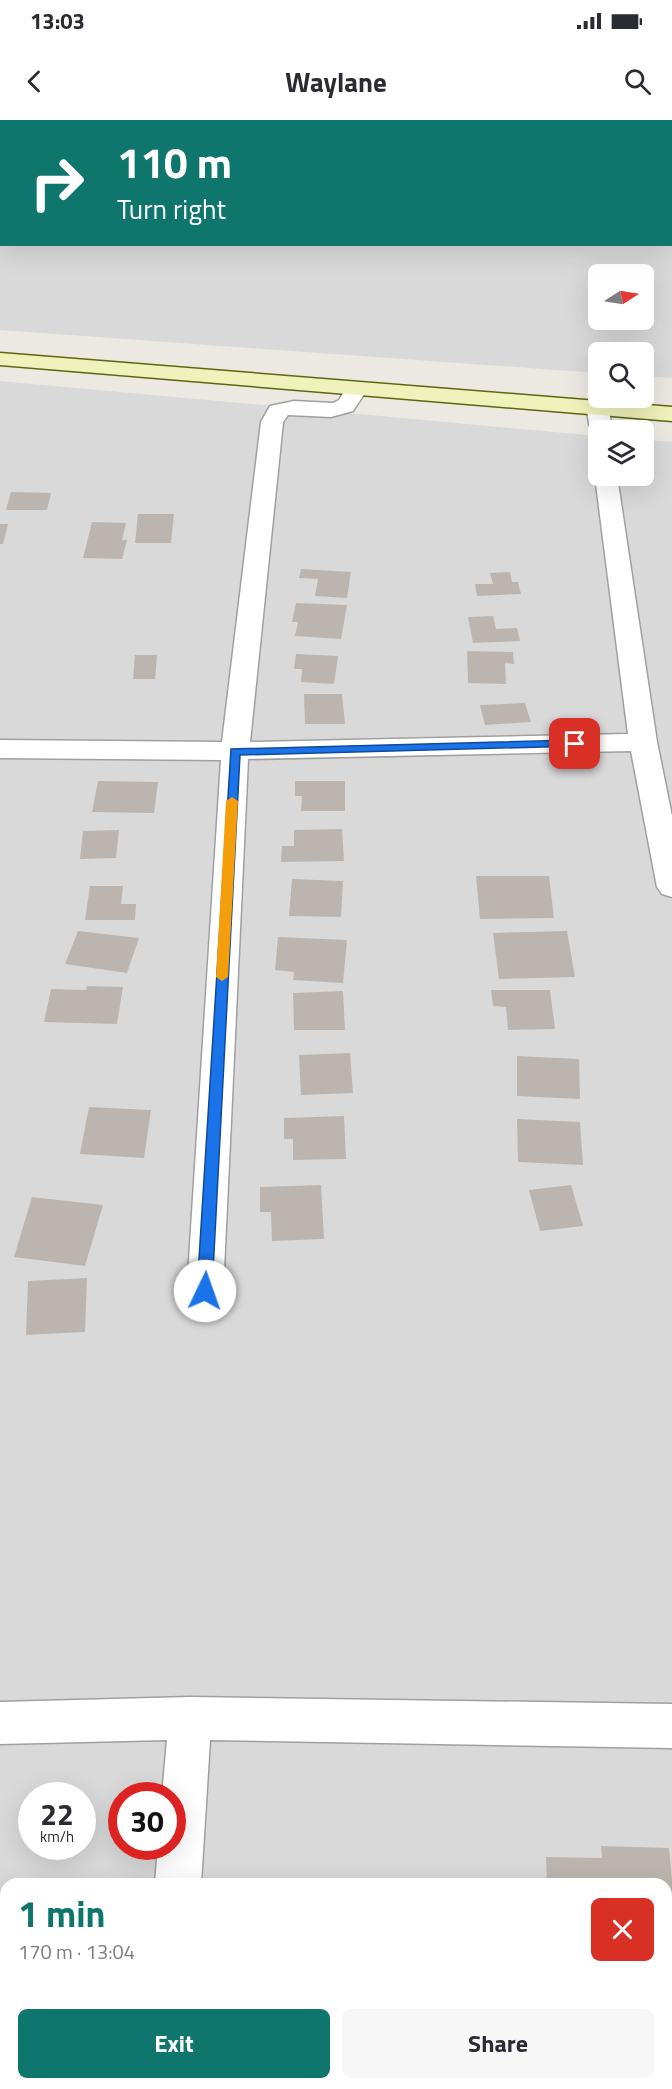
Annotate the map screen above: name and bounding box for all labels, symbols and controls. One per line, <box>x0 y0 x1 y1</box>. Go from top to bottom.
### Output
text: 13:03 <box>30 4 85 38</box>
text: Waylane <box>285 61 387 102</box>
icon: back <box>18 65 51 98</box>
icon: search <box>621 65 654 98</box>
text: 110 m <box>117 130 232 194</box>
icon: right <box>18 144 96 222</box>
text: Turn right <box>117 188 226 229</box>
north arrow <box>588 264 654 330</box>
map controls <box>588 264 654 486</box>
button: search <box>588 342 654 408</box>
button: layers <box>588 420 654 486</box>
pin <box>549 718 600 769</box>
icon: arrive <box>558 727 591 760</box>
position arrow <box>173 1259 237 1323</box>
speed limit sign: 30 <box>108 1782 186 1860</box>
text: 22 <box>40 1791 74 1837</box>
text: km/h <box>40 1825 74 1848</box>
text: 1 min <box>18 1886 105 1941</box>
button: close <box>591 1898 654 1961</box>
text: 170 m · 13:04 <box>18 1936 135 1967</box>
button: Exit <box>18 2009 330 2078</box>
button: Share <box>342 2009 654 2078</box>

